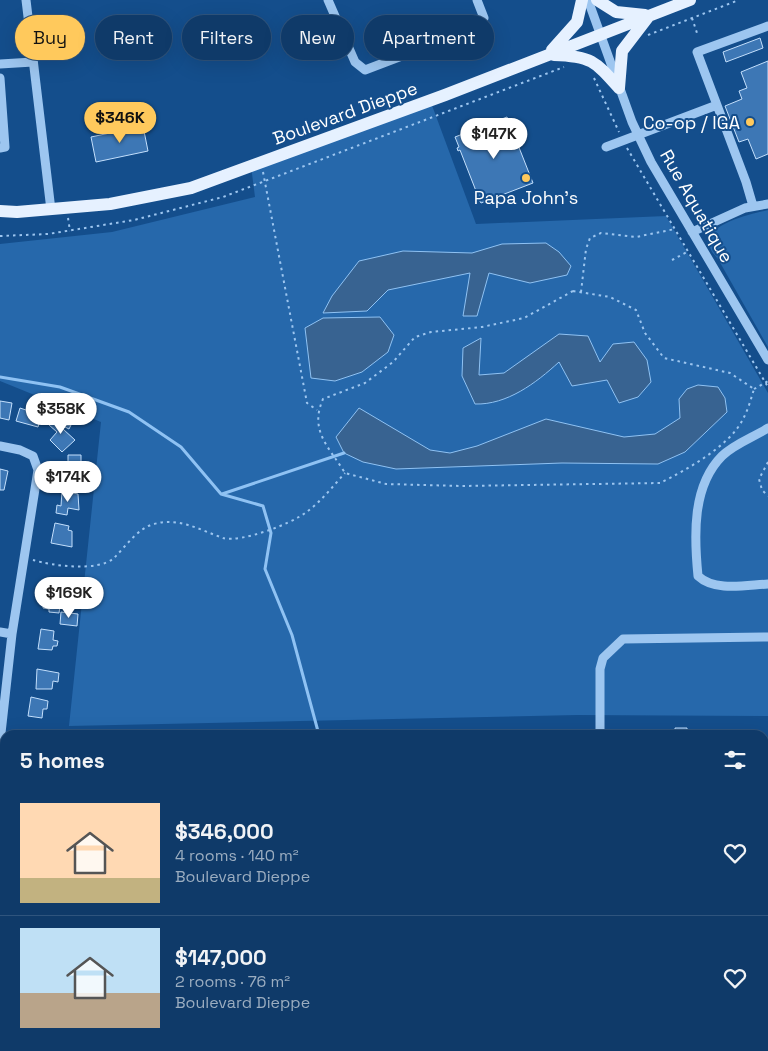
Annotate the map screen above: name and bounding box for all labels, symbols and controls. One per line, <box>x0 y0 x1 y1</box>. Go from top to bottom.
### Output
chip: Buy <box>15 15 85 60</box>
chip: Rent <box>95 15 172 60</box>
chip: Filters <box>182 15 271 60</box>
chip: New <box>281 15 354 60</box>
chip: Apartment <box>364 15 494 60</box>
street label: Boulevard Dieppe <box>270 76 420 150</box>
pin: $346K <box>85 102 155 144</box>
text: $346K <box>95 107 145 128</box>
place label: Co-op / IGA <box>643 111 740 134</box>
marker: Co-op / IGA <box>744 116 756 128</box>
pin: $147K <box>459 118 529 160</box>
text: $147K <box>471 123 517 144</box>
street label: Rue Aquatique <box>655 145 739 267</box>
marker: Papa John's <box>520 172 532 184</box>
place label: Papa John's <box>474 186 578 209</box>
pin: $358K <box>26 392 96 435</box>
text: $358K <box>37 398 85 419</box>
pin: $174K <box>33 460 103 503</box>
text: $174K <box>45 466 91 487</box>
pin: $169K <box>34 576 104 619</box>
text: $169K <box>46 582 92 603</box>
icon: filters <box>721 746 749 774</box>
text: 5 homes <box>20 747 105 774</box>
text: $346,000 <box>175 818 274 845</box>
icon: home <box>60 823 120 883</box>
icon: heart <box>721 839 749 867</box>
text: 4 rooms · 140 m² <box>175 845 299 866</box>
text: Boulevard Dieppe <box>175 866 310 887</box>
text: $147,000 <box>175 944 267 971</box>
icon: home <box>60 948 120 1008</box>
icon: heart <box>721 964 749 992</box>
text: 2 rooms · 76 m² <box>175 971 290 992</box>
text: Boulevard Dieppe <box>175 992 310 1013</box>

